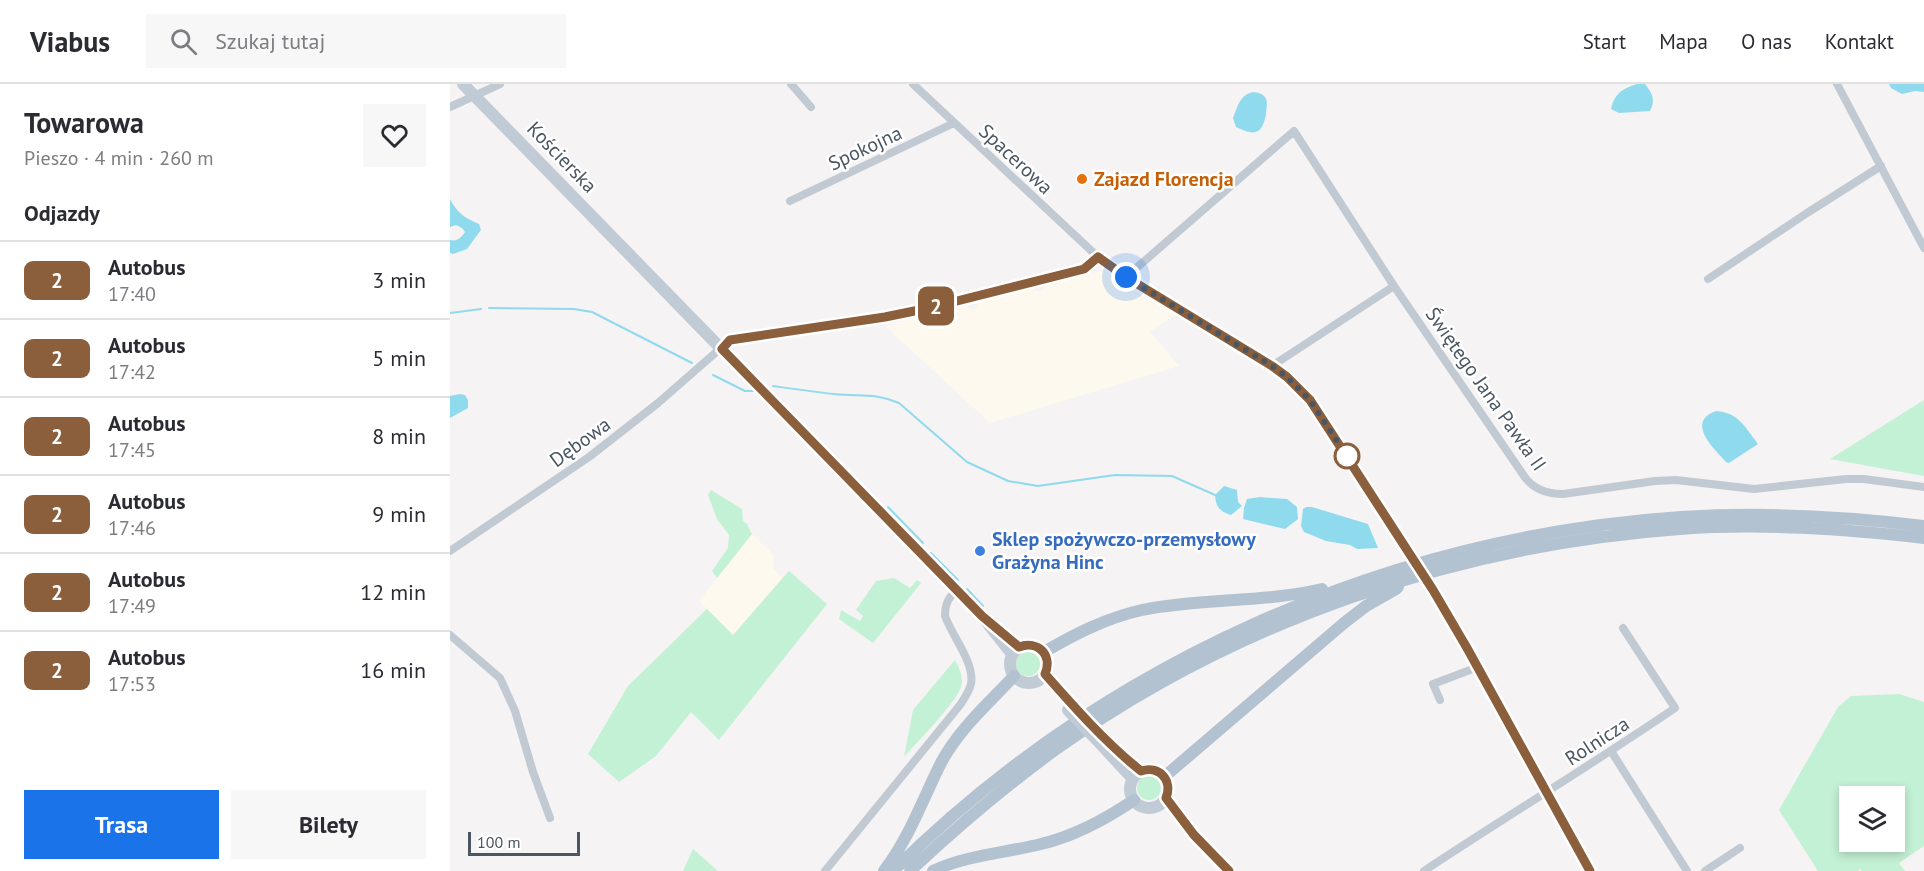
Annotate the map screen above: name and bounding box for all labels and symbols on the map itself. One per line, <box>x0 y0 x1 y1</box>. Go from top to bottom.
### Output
street label: Kościerska <box>522 116 602 198</box>
street label: Spacerowa <box>973 118 1059 200</box>
street label: Spokojna <box>824 120 906 176</box>
place label: Zajazd Florencja <box>1094 166 1234 192</box>
marker: Zajazd Florencja <box>1075 172 1089 186</box>
your location <box>1111 262 1141 292</box>
line badge: 2 <box>916 286 956 326</box>
street label: Świętego Jana Pawła II <box>1420 302 1552 476</box>
street label: Dębowa <box>544 411 616 473</box>
unlabelled marker <box>1334 443 1360 469</box>
place label: Sklep spożywczo-przemysłowy Grażyna Hinc <box>992 526 1256 575</box>
marker: Sklep spożywczo-przemysłowy Grażyna Hinc <box>973 544 987 558</box>
street label: Rolnicza <box>1560 711 1634 771</box>
scale bar <box>468 829 580 856</box>

